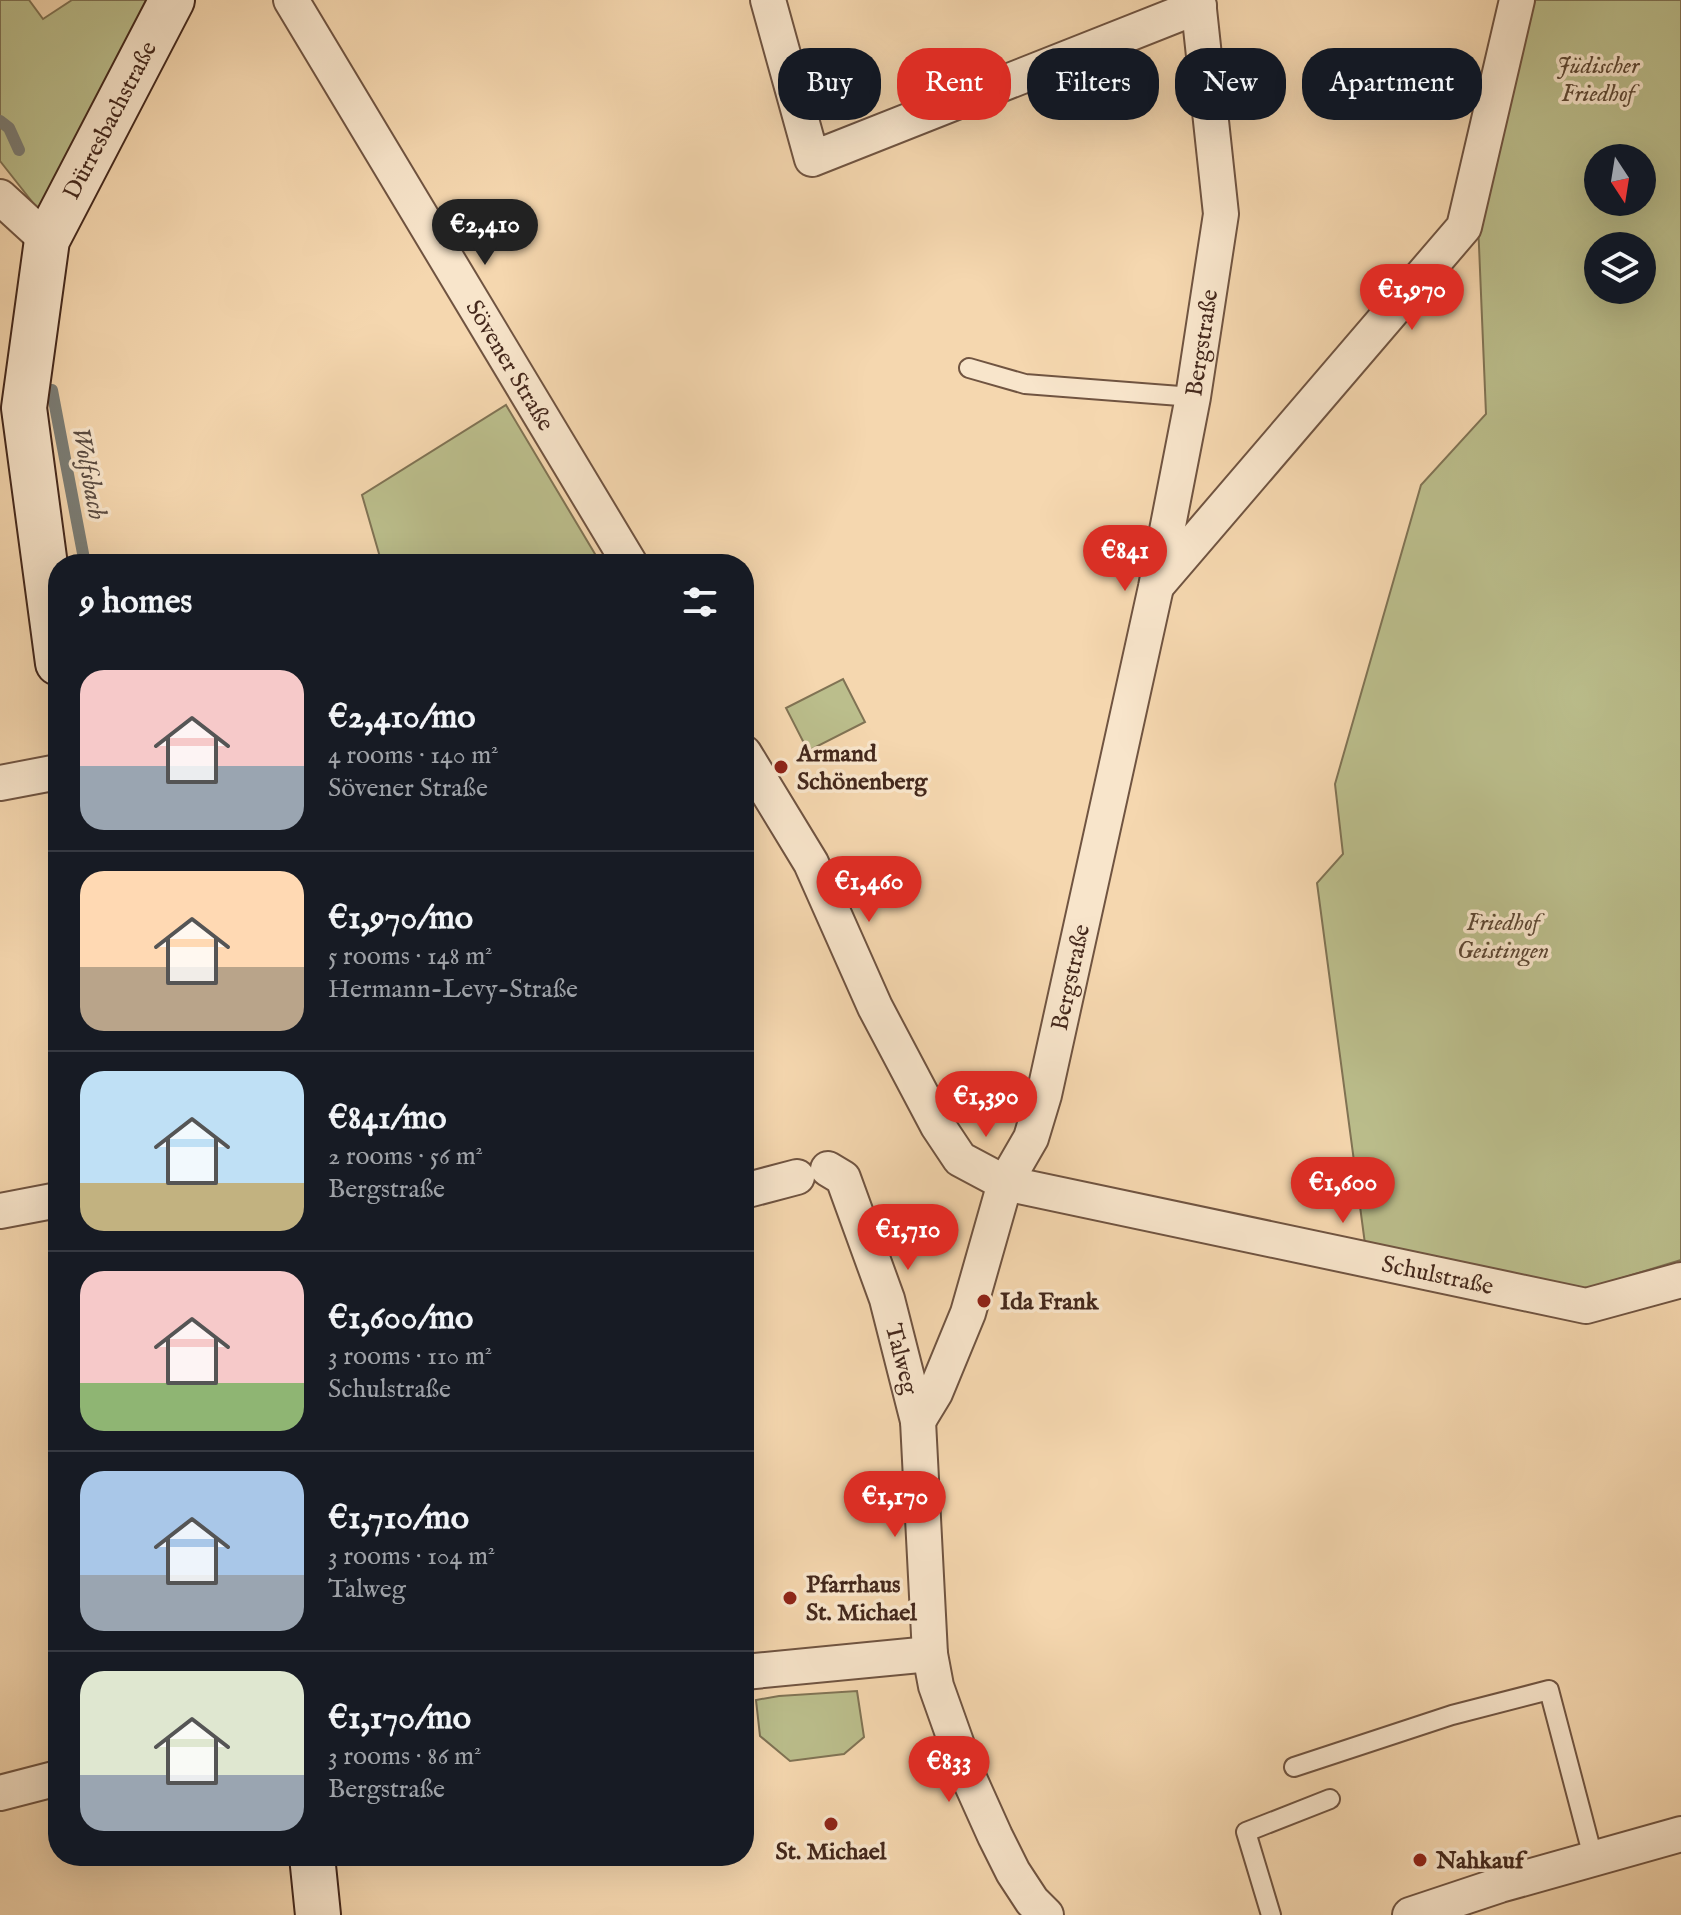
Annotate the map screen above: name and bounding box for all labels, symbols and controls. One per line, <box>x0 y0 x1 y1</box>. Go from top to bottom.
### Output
street label: Dürresbachstraße <box>57 36 165 205</box>
chip: Buy <box>778 48 881 120</box>
chip: Rent <box>897 48 1011 120</box>
chip: Filters <box>1027 48 1159 120</box>
chip: New <box>1175 48 1286 120</box>
chip: Apartment <box>1302 48 1482 120</box>
park label: Jüdischer Friedhof <box>1557 51 1641 110</box>
north arrow <box>1584 144 1656 216</box>
map controls <box>1584 144 1656 304</box>
pin: €2,410 <box>420 199 550 267</box>
text: €2,410 <box>450 208 520 241</box>
button: layers <box>1584 232 1656 304</box>
pin: €1,970 <box>1347 264 1477 332</box>
text: €1,970 <box>1378 273 1446 306</box>
street label: Bergstraße <box>1179 287 1226 399</box>
street label: Sövener Straße <box>458 295 560 437</box>
water label: Wolfsbach <box>63 424 114 522</box>
pin: €841 <box>1078 525 1172 593</box>
text: €841 <box>1101 534 1149 567</box>
icon: filters <box>678 580 722 624</box>
text: 9 homes <box>80 581 192 624</box>
text: €2,410/mo <box>328 696 476 739</box>
icon: home <box>144 702 240 798</box>
text: 4 rooms · 140 m² <box>328 739 499 772</box>
place label: Armand Schönenberg <box>796 739 928 798</box>
marker: Armand Schönenberg <box>772 758 790 776</box>
text: Sövener Straße <box>328 772 488 805</box>
pin: €1,460 <box>804 856 934 924</box>
text: €1,460 <box>835 865 903 898</box>
text: €1,970/mo <box>328 897 473 940</box>
icon: home <box>144 903 240 999</box>
park label: Friedhof Geistingen <box>1457 908 1549 967</box>
street label: Bergstraße <box>1045 921 1098 1034</box>
text: 5 rooms · 148 m² <box>328 940 493 973</box>
text: Hermann-Levy-Straße <box>328 973 578 1006</box>
pin: €1,390 <box>921 1071 1051 1139</box>
text: €1,390 <box>953 1080 1019 1113</box>
text: €841/mo <box>328 1097 447 1140</box>
icon: home <box>144 1103 240 1199</box>
text: 2 rooms · 56 m² <box>328 1140 483 1173</box>
pin: €1,600 <box>1278 1157 1408 1225</box>
text: €1,600 <box>1309 1166 1377 1199</box>
text: Bergstraße <box>328 1173 445 1206</box>
pin: €1,710 <box>843 1204 973 1272</box>
text: €1,710 <box>876 1213 940 1246</box>
street label: Schulstraße <box>1379 1249 1496 1303</box>
place label: Ida Frank <box>1000 1287 1099 1318</box>
marker: Ida Frank <box>975 1292 993 1310</box>
text: €1,600/mo <box>328 1297 473 1340</box>
icon: home <box>144 1303 240 1399</box>
street label: Talweg <box>877 1321 925 1399</box>
text: 3 rooms · 110 m² <box>328 1340 492 1373</box>
text: Schulstraße <box>328 1373 451 1406</box>
pin: €1,170 <box>830 1471 960 1539</box>
text: €1,170 <box>862 1480 928 1513</box>
text: €1,710/mo <box>328 1497 469 1540</box>
icon: home <box>144 1503 240 1599</box>
text: 3 rooms · 104 m² <box>328 1540 495 1573</box>
place label: Pfarrhaus St. Michael <box>806 1570 917 1629</box>
text: Talweg <box>328 1573 406 1606</box>
marker: Pfarrhaus St. Michael <box>781 1589 799 1607</box>
text: €1,170/mo <box>328 1697 471 1740</box>
icon: home <box>144 1703 240 1799</box>
pin: €833 <box>902 1736 996 1804</box>
text: 3 rooms · 86 m² <box>328 1740 481 1773</box>
text: €833 <box>927 1745 971 1778</box>
text: Bergstraße <box>328 1773 445 1806</box>
marker: St. Michael <box>822 1815 840 1833</box>
place label: St. Michael <box>776 1837 887 1868</box>
place label: Nahkauf <box>1435 1846 1528 1877</box>
marker: Nahkauf <box>1411 1851 1429 1869</box>

